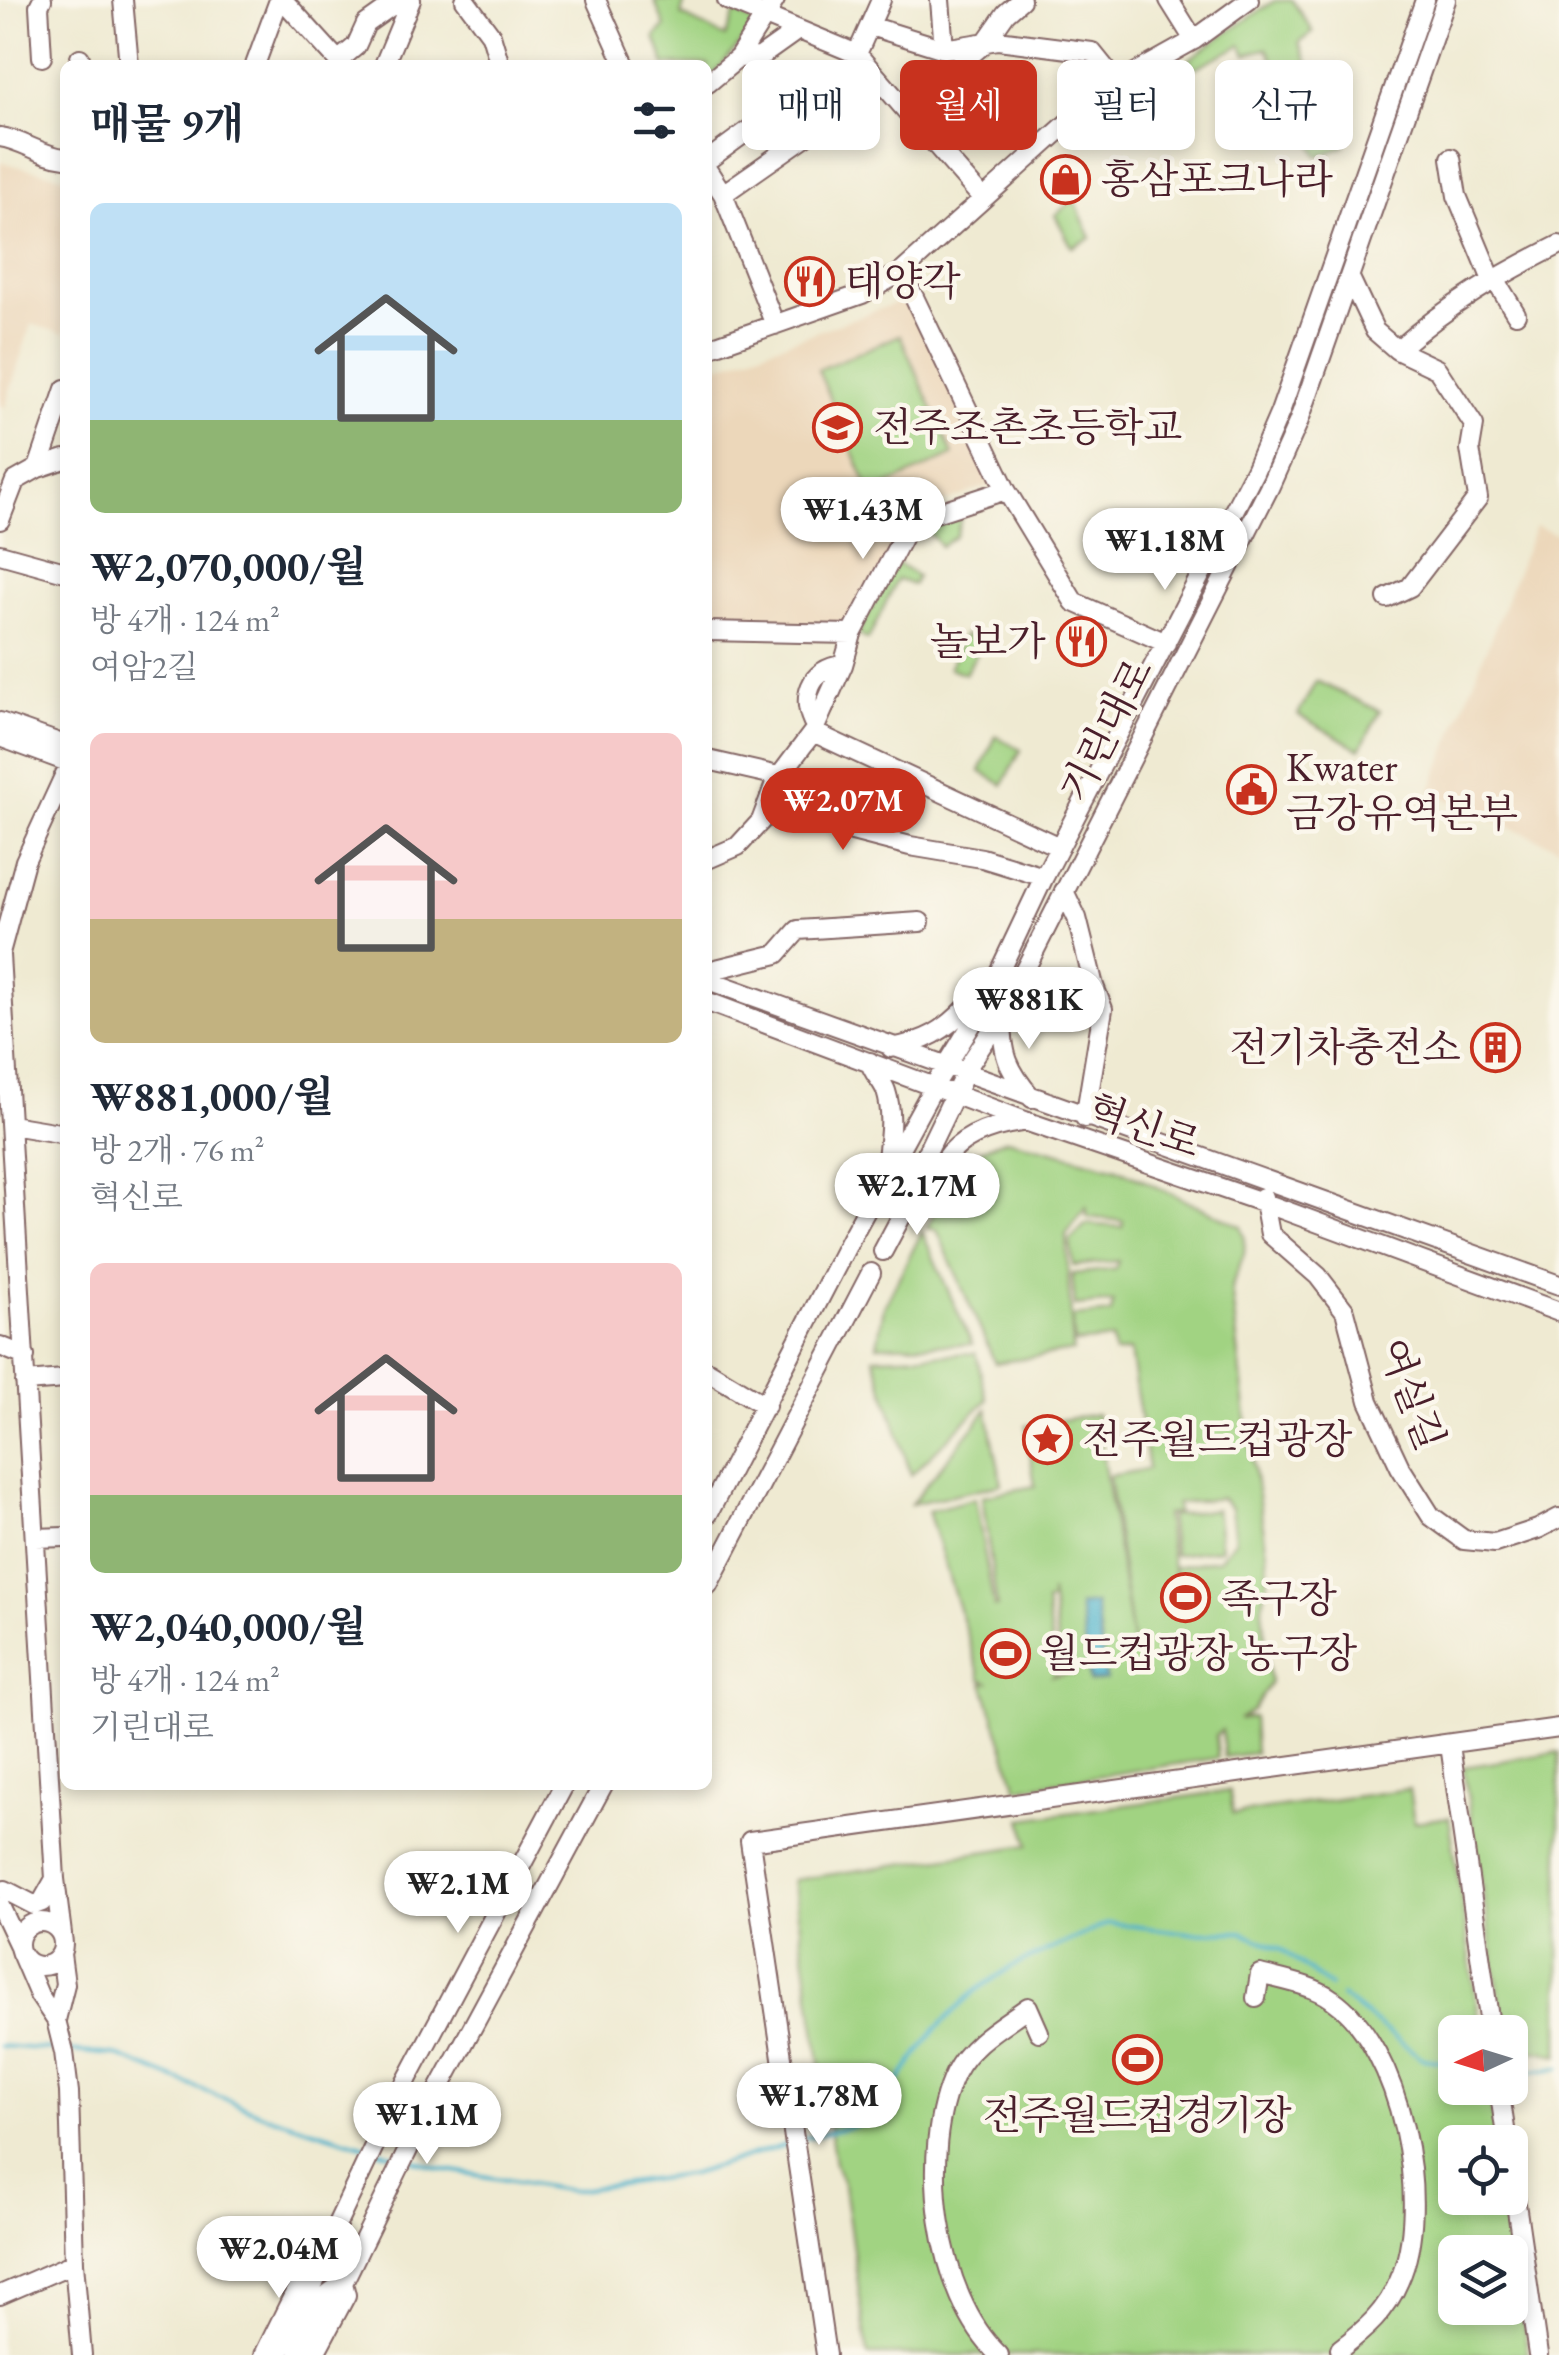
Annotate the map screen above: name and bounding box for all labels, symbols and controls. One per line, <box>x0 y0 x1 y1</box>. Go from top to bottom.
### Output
chip: 매매 <box>742 60 880 150</box>
chip: 월세 <box>900 60 1037 150</box>
chip: 필터 <box>1057 60 1195 150</box>
chip: 신규 <box>1215 60 1353 150</box>
icon: filters <box>627 93 682 148</box>
text: 매물 9개 <box>90 96 244 151</box>
shop icon: 홍삼포크나라 <box>1040 153 1092 205</box>
place label: 홍삼포크나라 <box>1101 153 1333 205</box>
restaurant icon: 태양각 <box>784 255 836 307</box>
place label: 태양각 <box>845 255 961 307</box>
icon: home <box>296 268 476 448</box>
school or university icon: 전주조촌초등학교 <box>812 401 864 453</box>
place label: 전주조촌초등학교 <box>873 401 1182 453</box>
pin: ₩1.43M <box>782 477 944 562</box>
text: ₩1.43M <box>803 488 923 530</box>
pin: ₩1.18M <box>1084 508 1246 593</box>
text: ₩1.18M <box>1105 519 1225 561</box>
text: ₩2,070,000/월 <box>90 539 367 594</box>
text: 방 4개 · 124 m² <box>90 599 280 641</box>
place label: 놀보가 <box>930 615 1046 667</box>
restaurant icon: 놀보가 <box>1055 615 1107 667</box>
text: 여암2길 <box>90 646 198 688</box>
street label: 기린대로 <box>1048 649 1164 811</box>
place label: Kwater 금강유역본부 <box>1286 741 1518 839</box>
public building icon: Kwater 금강유역본부 <box>1225 764 1277 816</box>
pin: ₩2.07M <box>762 768 924 853</box>
text: ₩2.07M <box>783 779 903 821</box>
icon: home <box>296 798 476 978</box>
pin: ₩881K <box>959 967 1099 1052</box>
text: ₩881K <box>975 978 1083 1020</box>
place label: 전기차충전소 <box>1229 1021 1461 1073</box>
building icon: 전기차충전소 <box>1470 1021 1522 1073</box>
text: ₩881,000/월 <box>90 1069 334 1124</box>
street label: 혁신로 <box>1081 1083 1207 1169</box>
text: 방 2개 · 76 m² <box>90 1129 264 1171</box>
pin: ₩2.17M <box>836 1153 998 1238</box>
text: ₩2.17M <box>857 1164 977 1206</box>
text: 혁신로 <box>90 1176 183 1218</box>
icon: home <box>296 1328 476 1508</box>
street label: 여실길 <box>1367 1331 1457 1457</box>
place icon: 전주월드컵광장 <box>1021 1413 1073 1465</box>
place label: 전주월드컵광장 <box>1082 1413 1353 1465</box>
sports icon: 족구장 <box>1160 1572 1212 1624</box>
place label: 족구장 <box>1221 1572 1337 1624</box>
text: ₩2,040,000/월 <box>90 1599 367 1654</box>
sports icon: 월드컵광장 농구장 <box>979 1627 1031 1679</box>
place label: 월드컵광장 농구장 <box>1040 1627 1357 1679</box>
text: 방 4개 · 124 m² <box>90 1659 280 1701</box>
text: 기린대로 <box>90 1706 214 1748</box>
pin: ₩2.1M <box>388 1851 528 1936</box>
text: ₩2.1M <box>406 1862 510 1904</box>
north arrow <box>1438 2015 1528 2105</box>
map controls <box>1438 2015 1528 2325</box>
sports icon: 전주월드컵경기장 <box>1111 2034 1163 2086</box>
pin: ₩1.78M <box>738 2063 900 2148</box>
text: ₩1.78M <box>759 2074 879 2116</box>
pin: ₩1.1M <box>357 2082 497 2167</box>
place label: 전주월드컵경기장 <box>982 2089 1292 2141</box>
text: ₩1.1M <box>375 2093 479 2135</box>
button: locate <box>1438 2125 1528 2215</box>
pin: ₩2.04M <box>198 2216 360 2301</box>
text: ₩2.04M <box>219 2227 339 2269</box>
button: layers <box>1438 2235 1528 2325</box>

